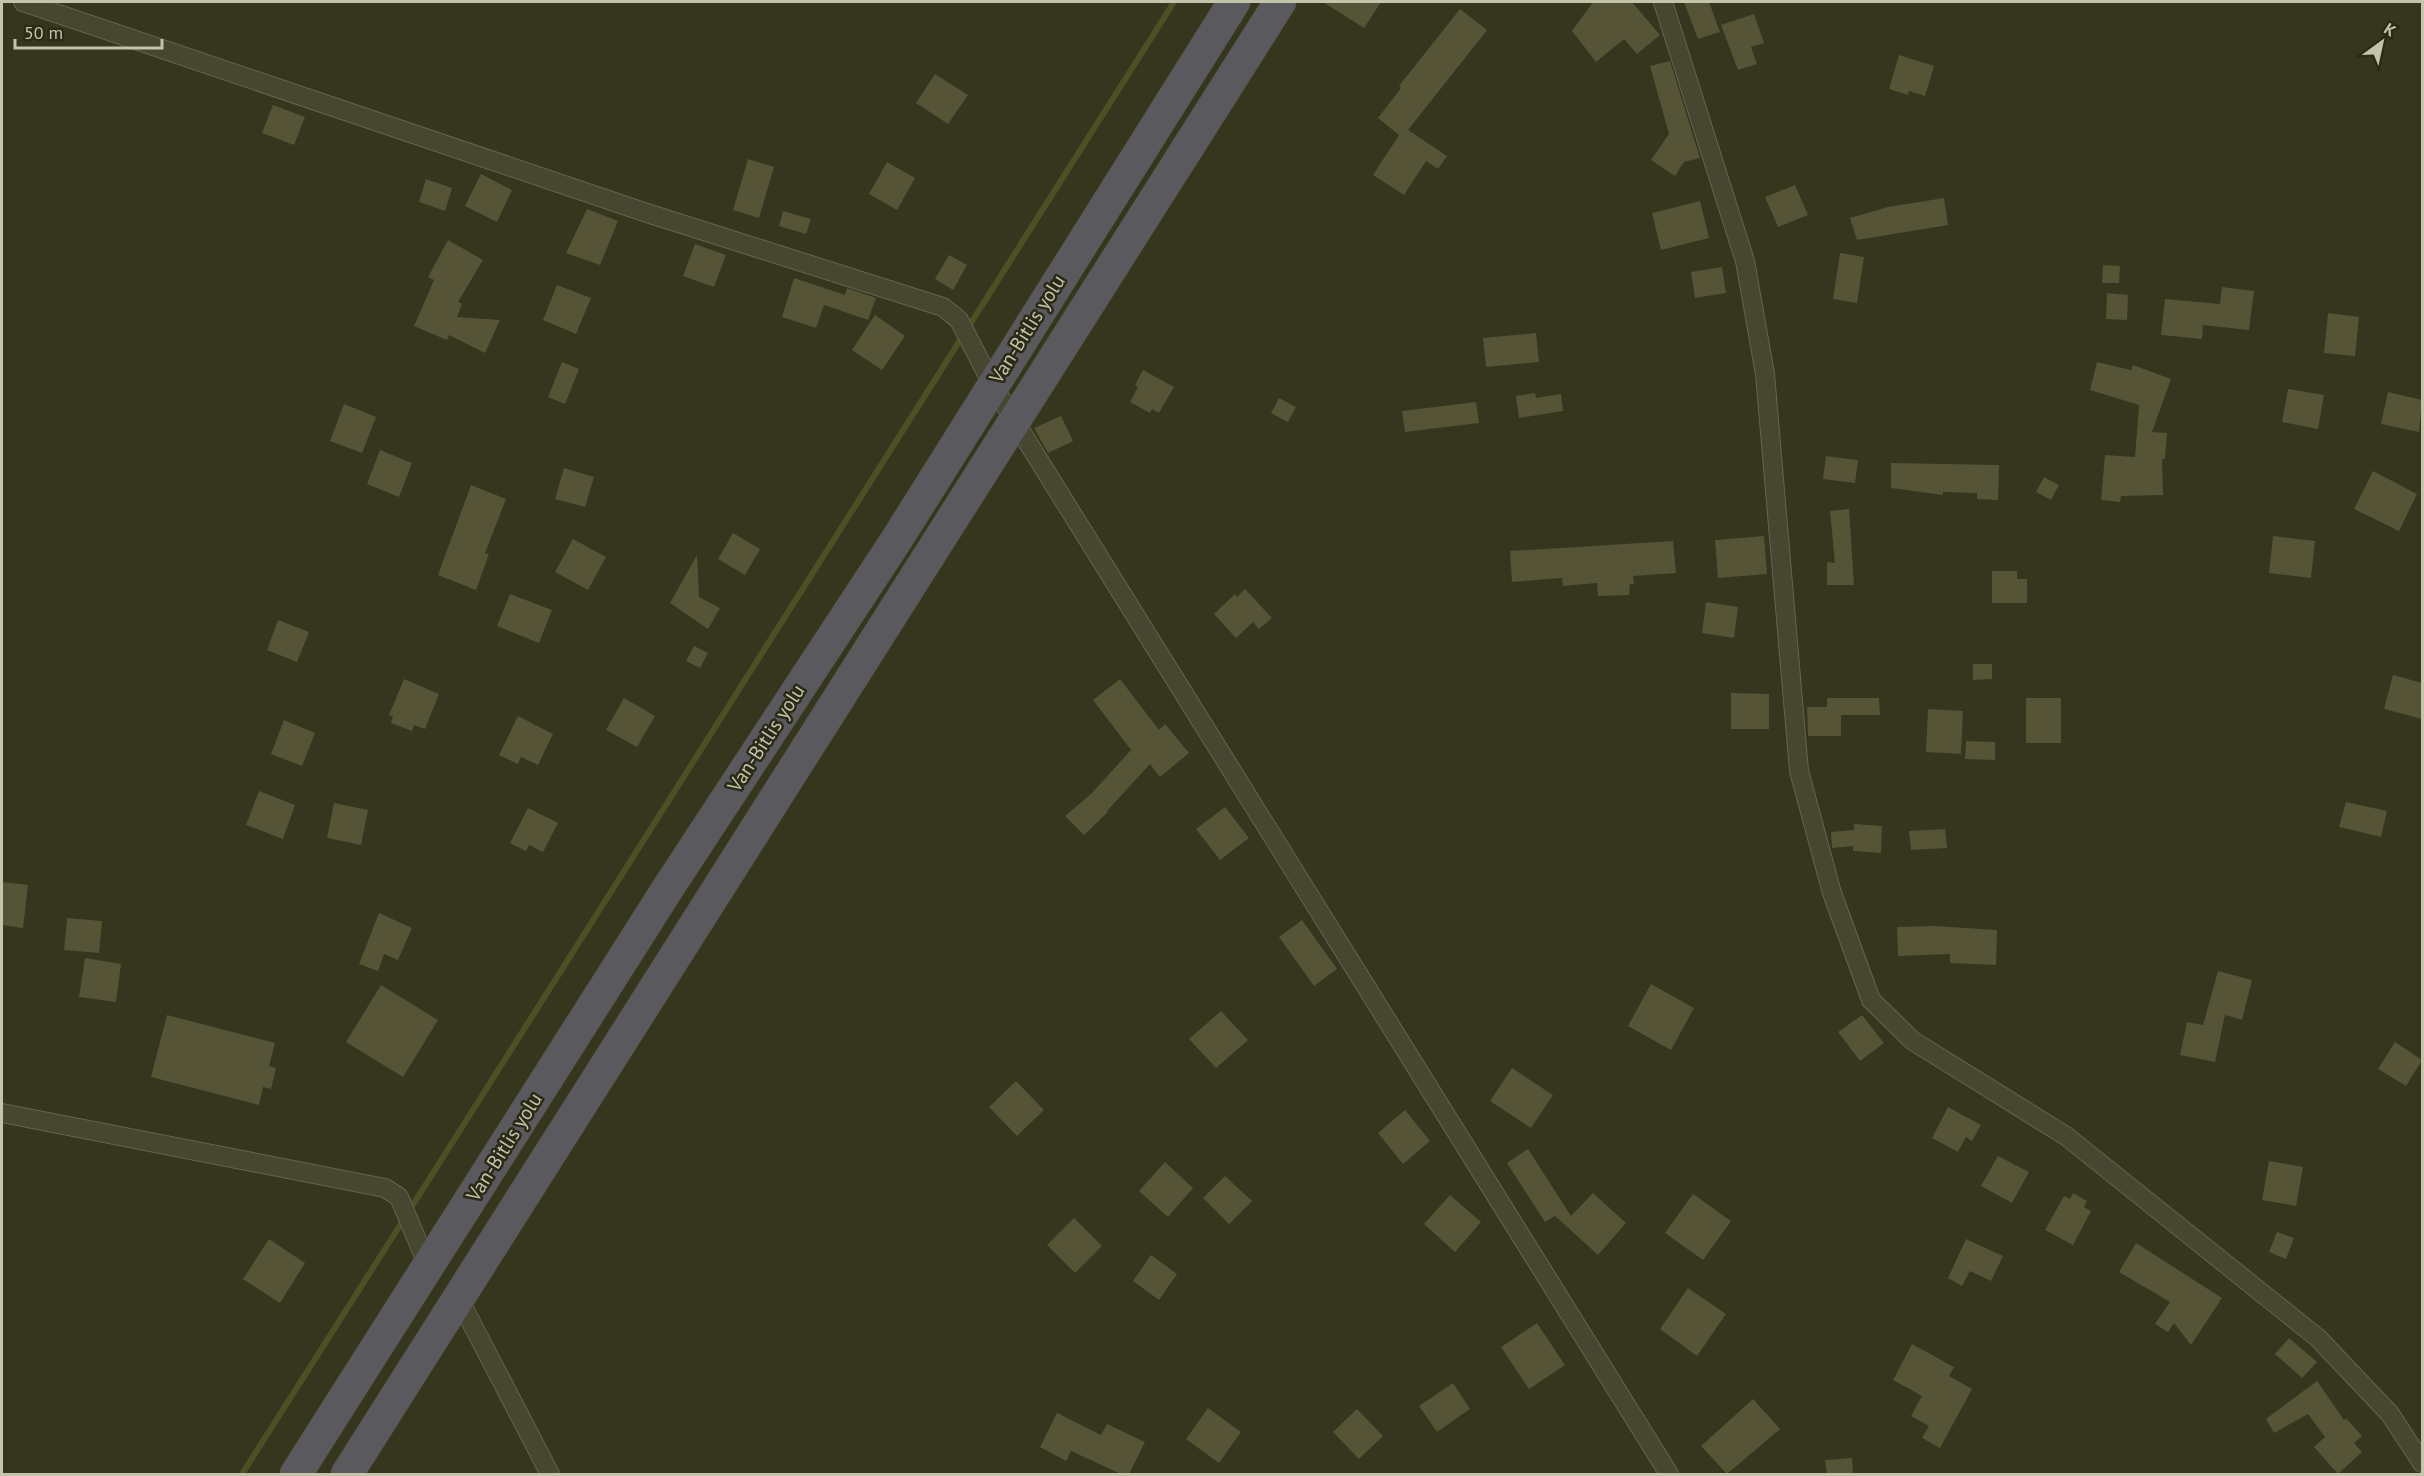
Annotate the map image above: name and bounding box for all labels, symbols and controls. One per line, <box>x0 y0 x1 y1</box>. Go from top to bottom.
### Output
scale bar <box>15 12 162 50</box>
north arrow <box>2352 12 2412 72</box>
text: K <box>2381 18 2400 41</box>
text: 50 m <box>24 21 63 44</box>
street label: Van-Bitlis yolu <box>983 270 1071 389</box>
street label: Van-Bitlis yolu <box>721 679 811 798</box>
street label: Van-Bitlis yolu <box>460 1088 548 1207</box>

